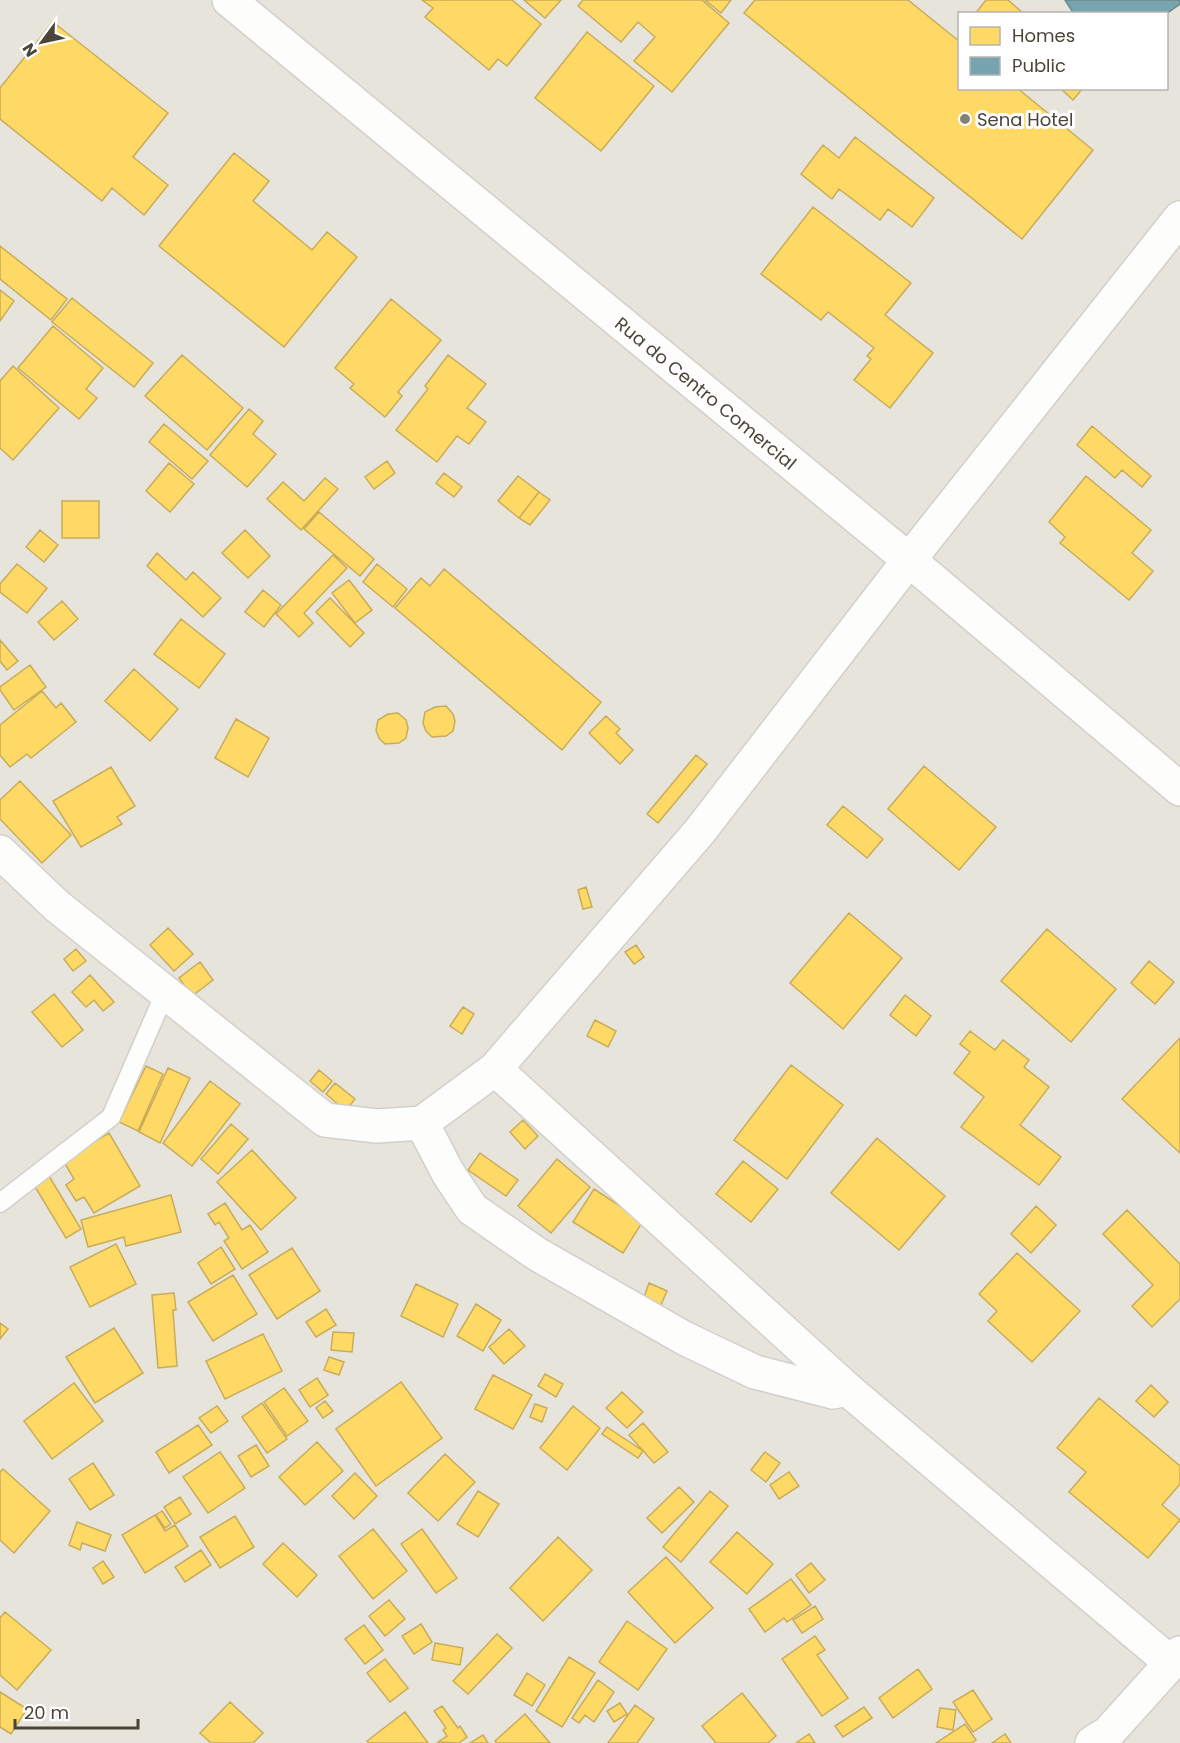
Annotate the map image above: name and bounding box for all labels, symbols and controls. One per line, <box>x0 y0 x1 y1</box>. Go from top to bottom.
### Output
north arrow <box>12 12 72 72</box>
legend <box>958 12 1168 90</box>
text: Homes <box>1012 23 1075 48</box>
text: N <box>17 39 43 61</box>
text: Public <box>1012 53 1066 78</box>
place label: Sena Hotel <box>977 107 1073 132</box>
marker: Sena Hotel <box>958 112 972 126</box>
street label: Rua do Centro Comercial <box>610 311 802 475</box>
scale bar <box>15 1692 138 1730</box>
text: 20 m <box>24 1700 69 1725</box>

